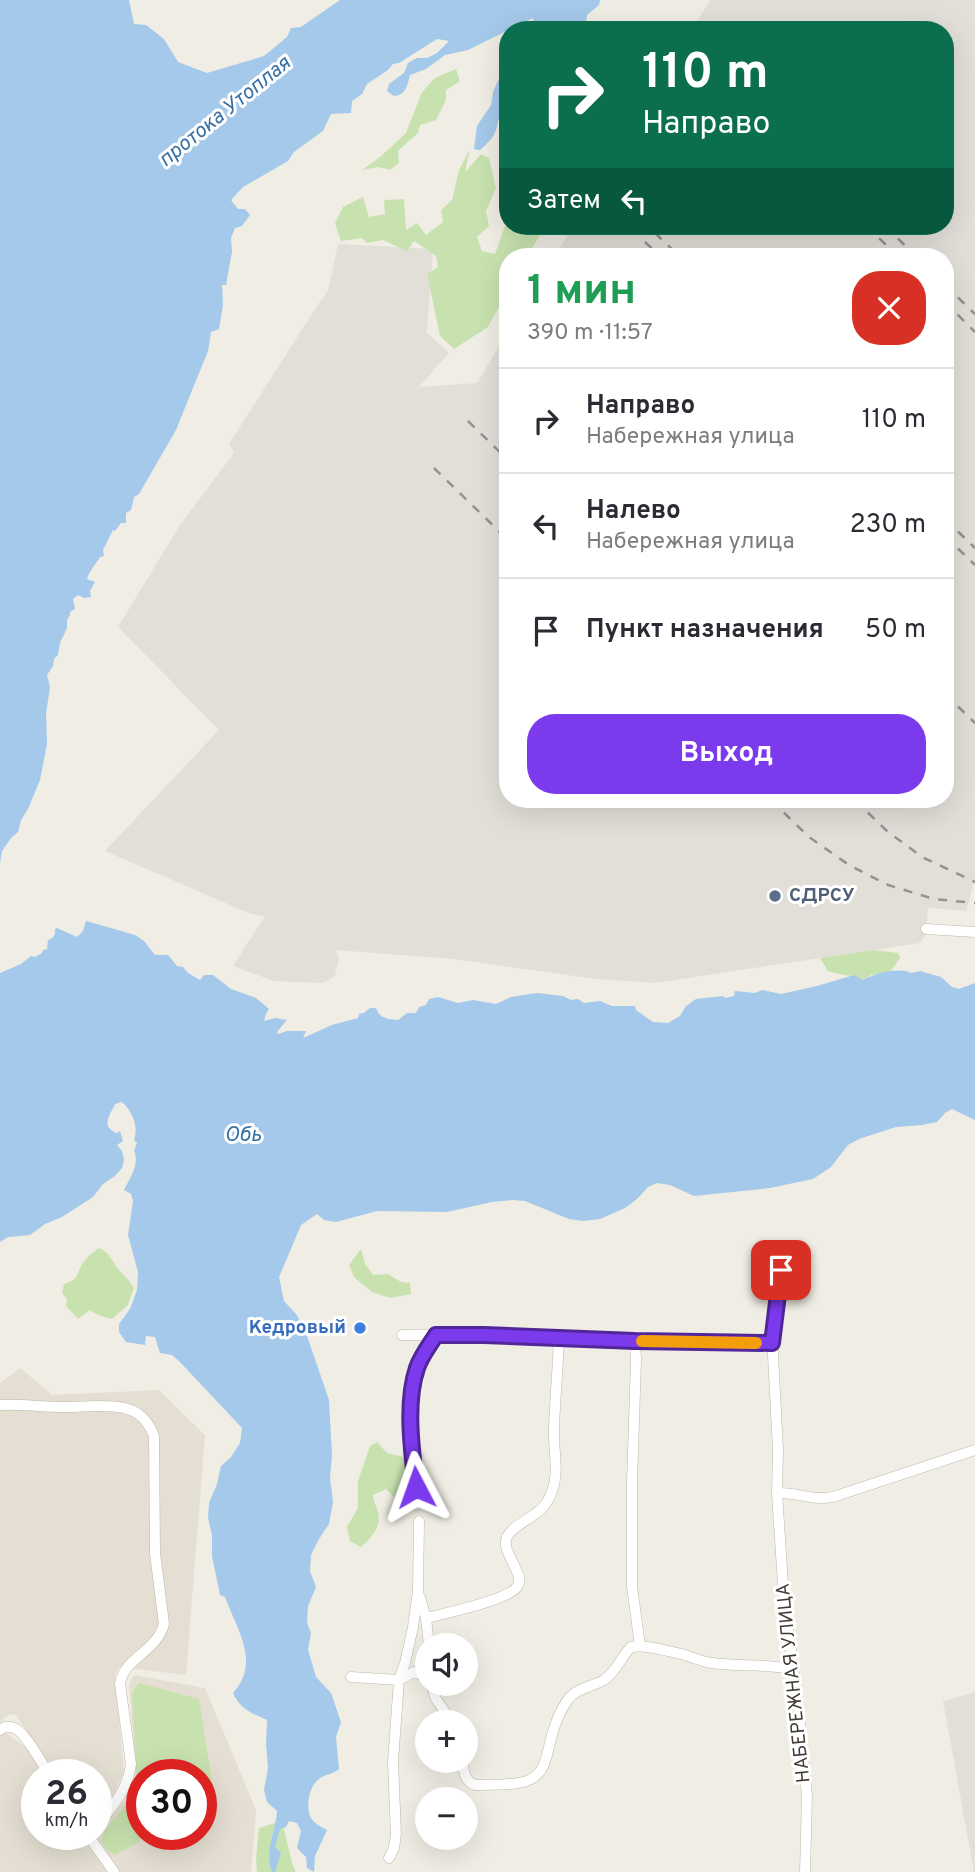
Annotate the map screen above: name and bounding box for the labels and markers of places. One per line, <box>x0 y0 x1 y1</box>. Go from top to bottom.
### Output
place label: СДРСУ <box>789 884 855 908</box>
marker: СДРСУ <box>767 888 783 904</box>
pin <box>751 1240 811 1300</box>
place label: Кедровый <box>249 1316 346 1340</box>
marker: Кедровый <box>352 1320 368 1336</box>

